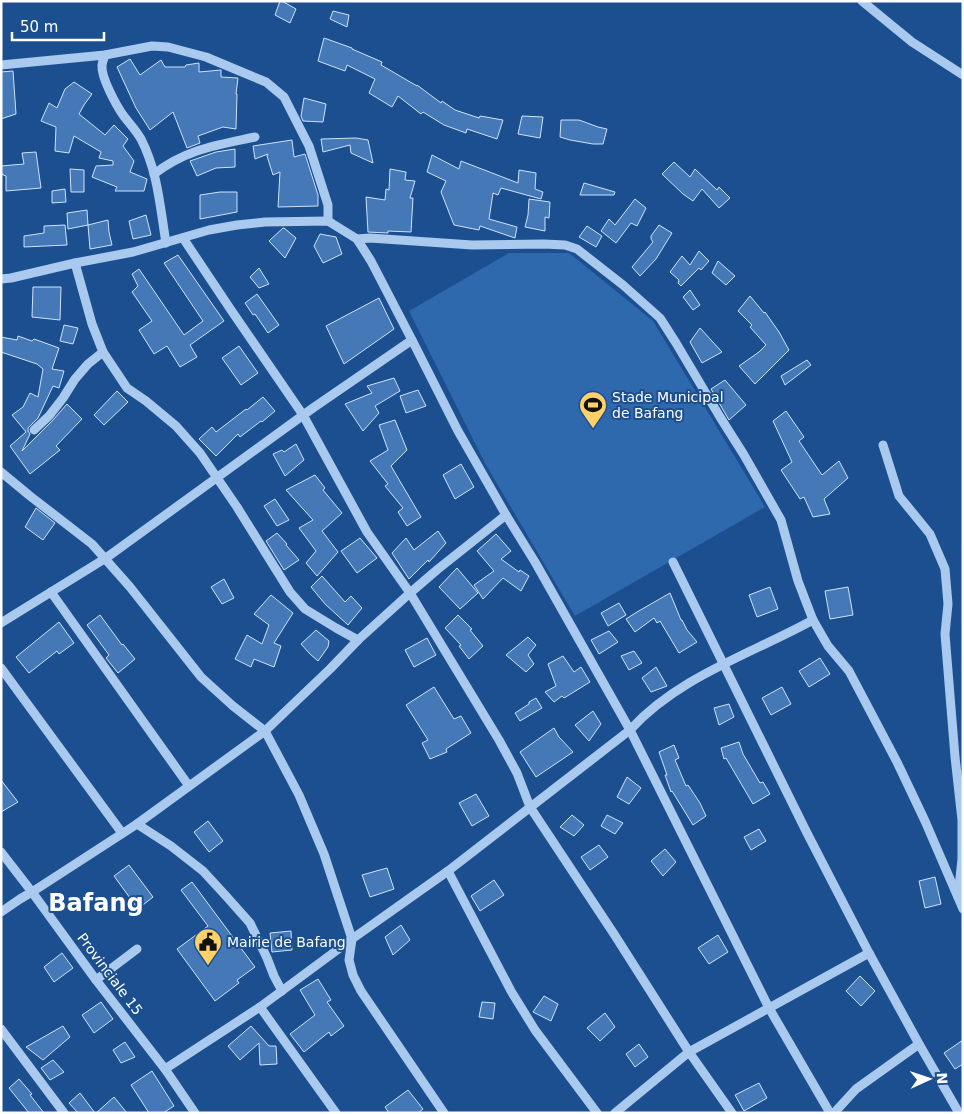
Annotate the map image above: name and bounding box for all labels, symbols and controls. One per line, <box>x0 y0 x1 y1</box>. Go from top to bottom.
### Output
scale bar <box>12 10 105 42</box>
text: 50 m <box>20 18 58 36</box>
place label: Stade Municipal de Bafang <box>612 389 724 421</box>
sports icon: Stade Municipal de Bafang <box>578 390 608 429</box>
district label: Bafang <box>48 889 144 917</box>
public building icon: Mairie de Bafang <box>193 927 223 966</box>
street label: Provinciale 15 <box>74 930 146 1018</box>
place label: Mairie de Bafang <box>227 934 346 950</box>
north arrow <box>904 1054 954 1104</box>
text: N <box>934 1072 950 1085</box>

